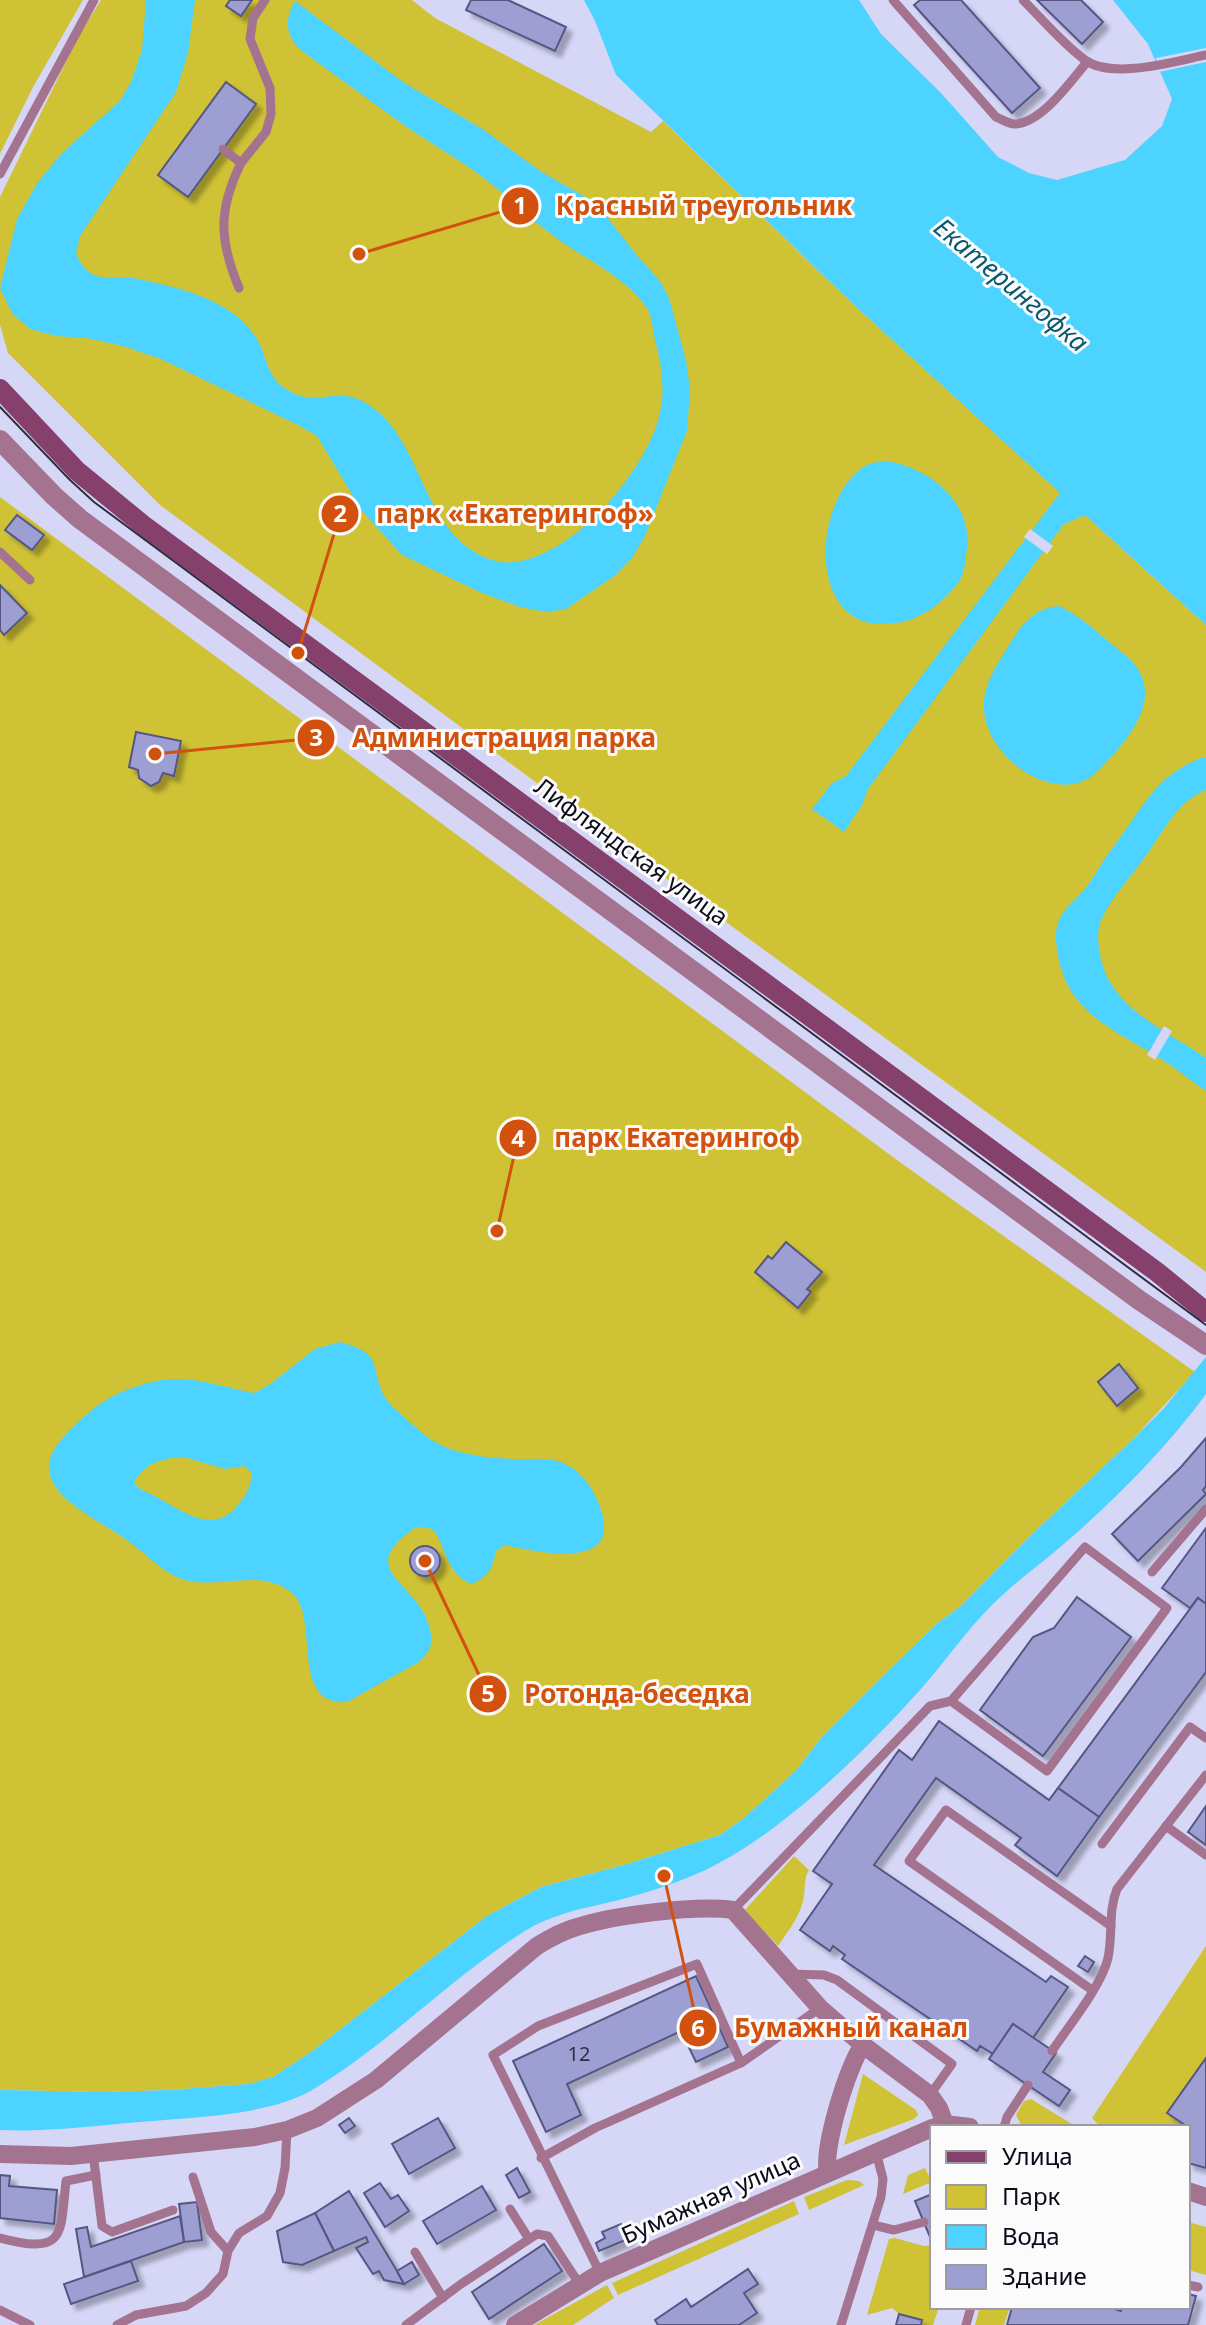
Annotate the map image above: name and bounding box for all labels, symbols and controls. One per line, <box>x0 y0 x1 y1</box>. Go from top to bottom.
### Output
callout: Красный треугольник <box>500 181 869 231</box>
text: Красный треугольник <box>556 187 852 223</box>
text: 1 <box>513 188 527 221</box>
water label: Екатерингофка <box>927 209 1097 360</box>
callout: парк «Екатерингоф» <box>320 489 669 539</box>
text: парк «Екатерингоф» <box>376 495 654 531</box>
text: 2 <box>333 496 347 529</box>
callout: Администрация парка <box>296 713 672 763</box>
text: Администрация парка <box>352 719 656 755</box>
text: 3 <box>309 720 323 753</box>
street label: Лифляндская улица <box>528 769 735 932</box>
callout: парк Екатерингоф <box>498 1113 815 1163</box>
text: парк Екатерингоф <box>554 1119 800 1155</box>
text: 4 <box>511 1121 525 1154</box>
callout: Ротонда-беседка <box>468 1669 765 1719</box>
text: Ротонда-беседка <box>524 1675 750 1711</box>
text: 5 <box>481 1676 495 1709</box>
callout: Бумажный канал <box>678 2003 984 2053</box>
text: Бумажный канал <box>734 2009 968 2045</box>
text: 6 <box>691 2011 705 2044</box>
house number: 12 <box>568 2040 590 2067</box>
legend <box>930 2125 1190 2309</box>
text: Улица <box>1002 2139 1073 2172</box>
street label: Бумажная улица <box>616 2142 805 2251</box>
text: Парк <box>1002 2179 1061 2212</box>
text: Вода <box>1002 2219 1060 2252</box>
text: Здание <box>1002 2259 1087 2292</box>

